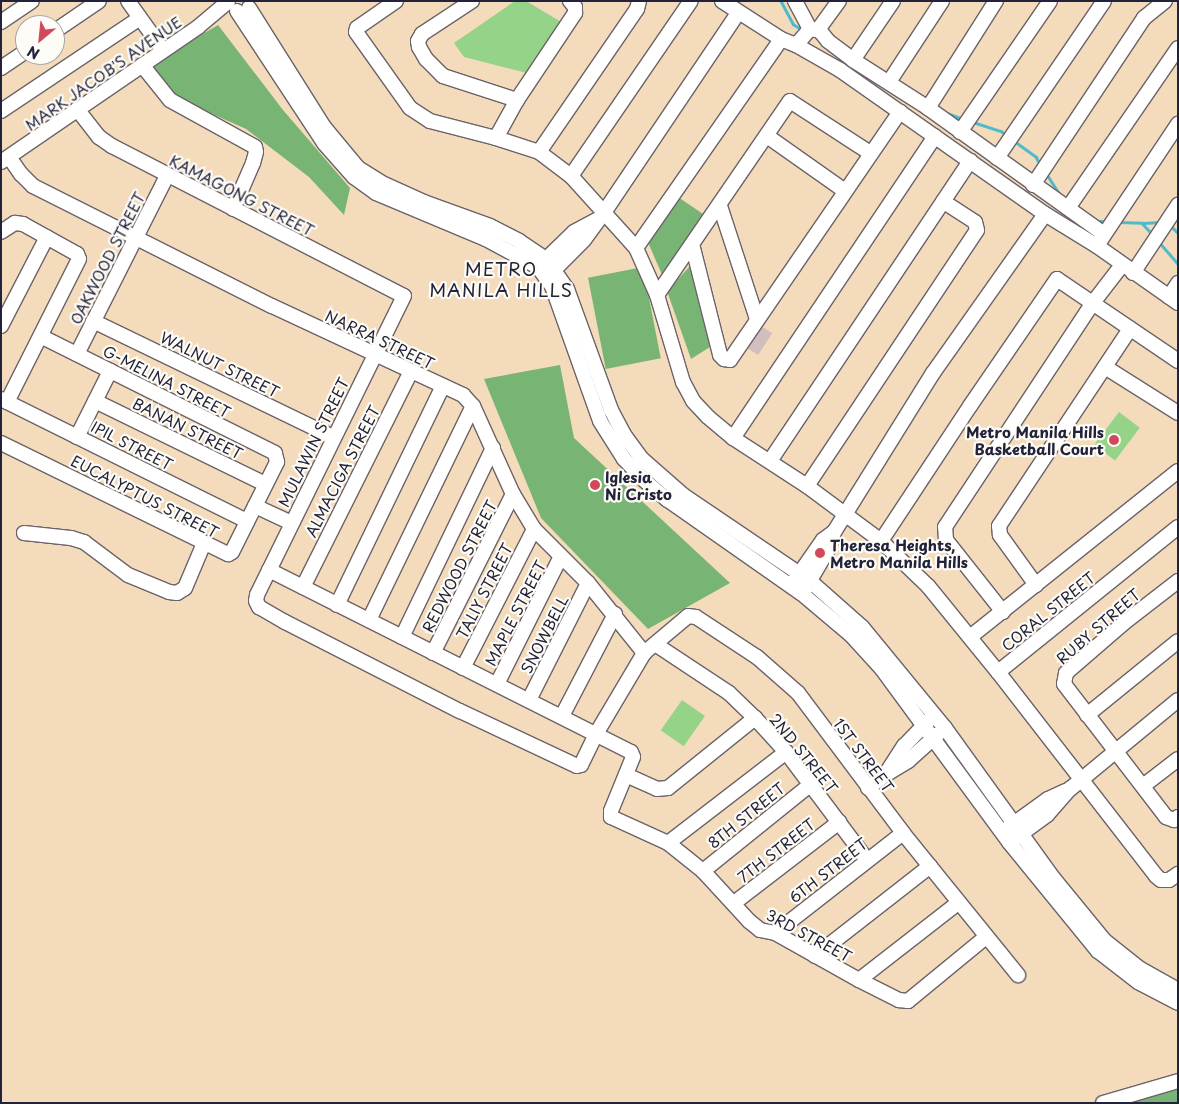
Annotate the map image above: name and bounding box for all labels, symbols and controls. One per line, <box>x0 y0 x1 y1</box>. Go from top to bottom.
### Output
street label: MARK JACOB'S AVENUE <box>22 12 184 134</box>
north arrow <box>15 15 65 65</box>
street label: KAMAGONG STREET <box>166 150 318 240</box>
street label: OAKWOOD STREET <box>65 188 149 328</box>
district label: METRO MANILA HILLS <box>428 259 574 302</box>
street label: NARRA STREET <box>322 305 438 373</box>
street label: WALNUT STREET <box>157 327 283 401</box>
street label: G-MELINA STREET <box>99 341 235 421</box>
street label: MULAWIN STREET <box>274 374 352 510</box>
street label: BANAN STREET <box>130 393 246 463</box>
street label: ALMACIGA STREET <box>300 401 384 541</box>
street label: IPIL STREET <box>87 416 177 474</box>
place label: Metro Manila Hills Basketball Court <box>965 422 1104 457</box>
marker: Metro Manila Hills Basketball Court <box>1108 434 1120 446</box>
street label: EUCALYPTUS STREET <box>68 451 222 541</box>
place label: Iglesia Ni Cristo <box>605 467 673 502</box>
marker: Iglesia Ni Cristo <box>589 479 601 491</box>
street label: REDWOOD STREET <box>418 496 500 636</box>
place label: Theresa Heights, Metro Manila Hills <box>830 535 969 570</box>
street label: TALIY STREET <box>452 539 516 643</box>
marker: Theresa Heights, Metro Manila Hills <box>814 547 826 559</box>
street label: MAPLE STREET <box>480 557 550 669</box>
street label: CORAL STREET <box>997 567 1099 655</box>
street label: RUBY STREET <box>1053 585 1143 667</box>
street label: SNOWBELL <box>517 592 571 676</box>
street label: 2ND STREET <box>766 709 842 797</box>
street label: 1ST STREET <box>830 714 898 796</box>
street label: 8TH STREET <box>704 778 788 852</box>
street label: 7TH STREET <box>733 814 819 886</box>
street label: 6TH STREET <box>785 834 871 906</box>
street label: 3RD STREET <box>762 904 856 966</box>

